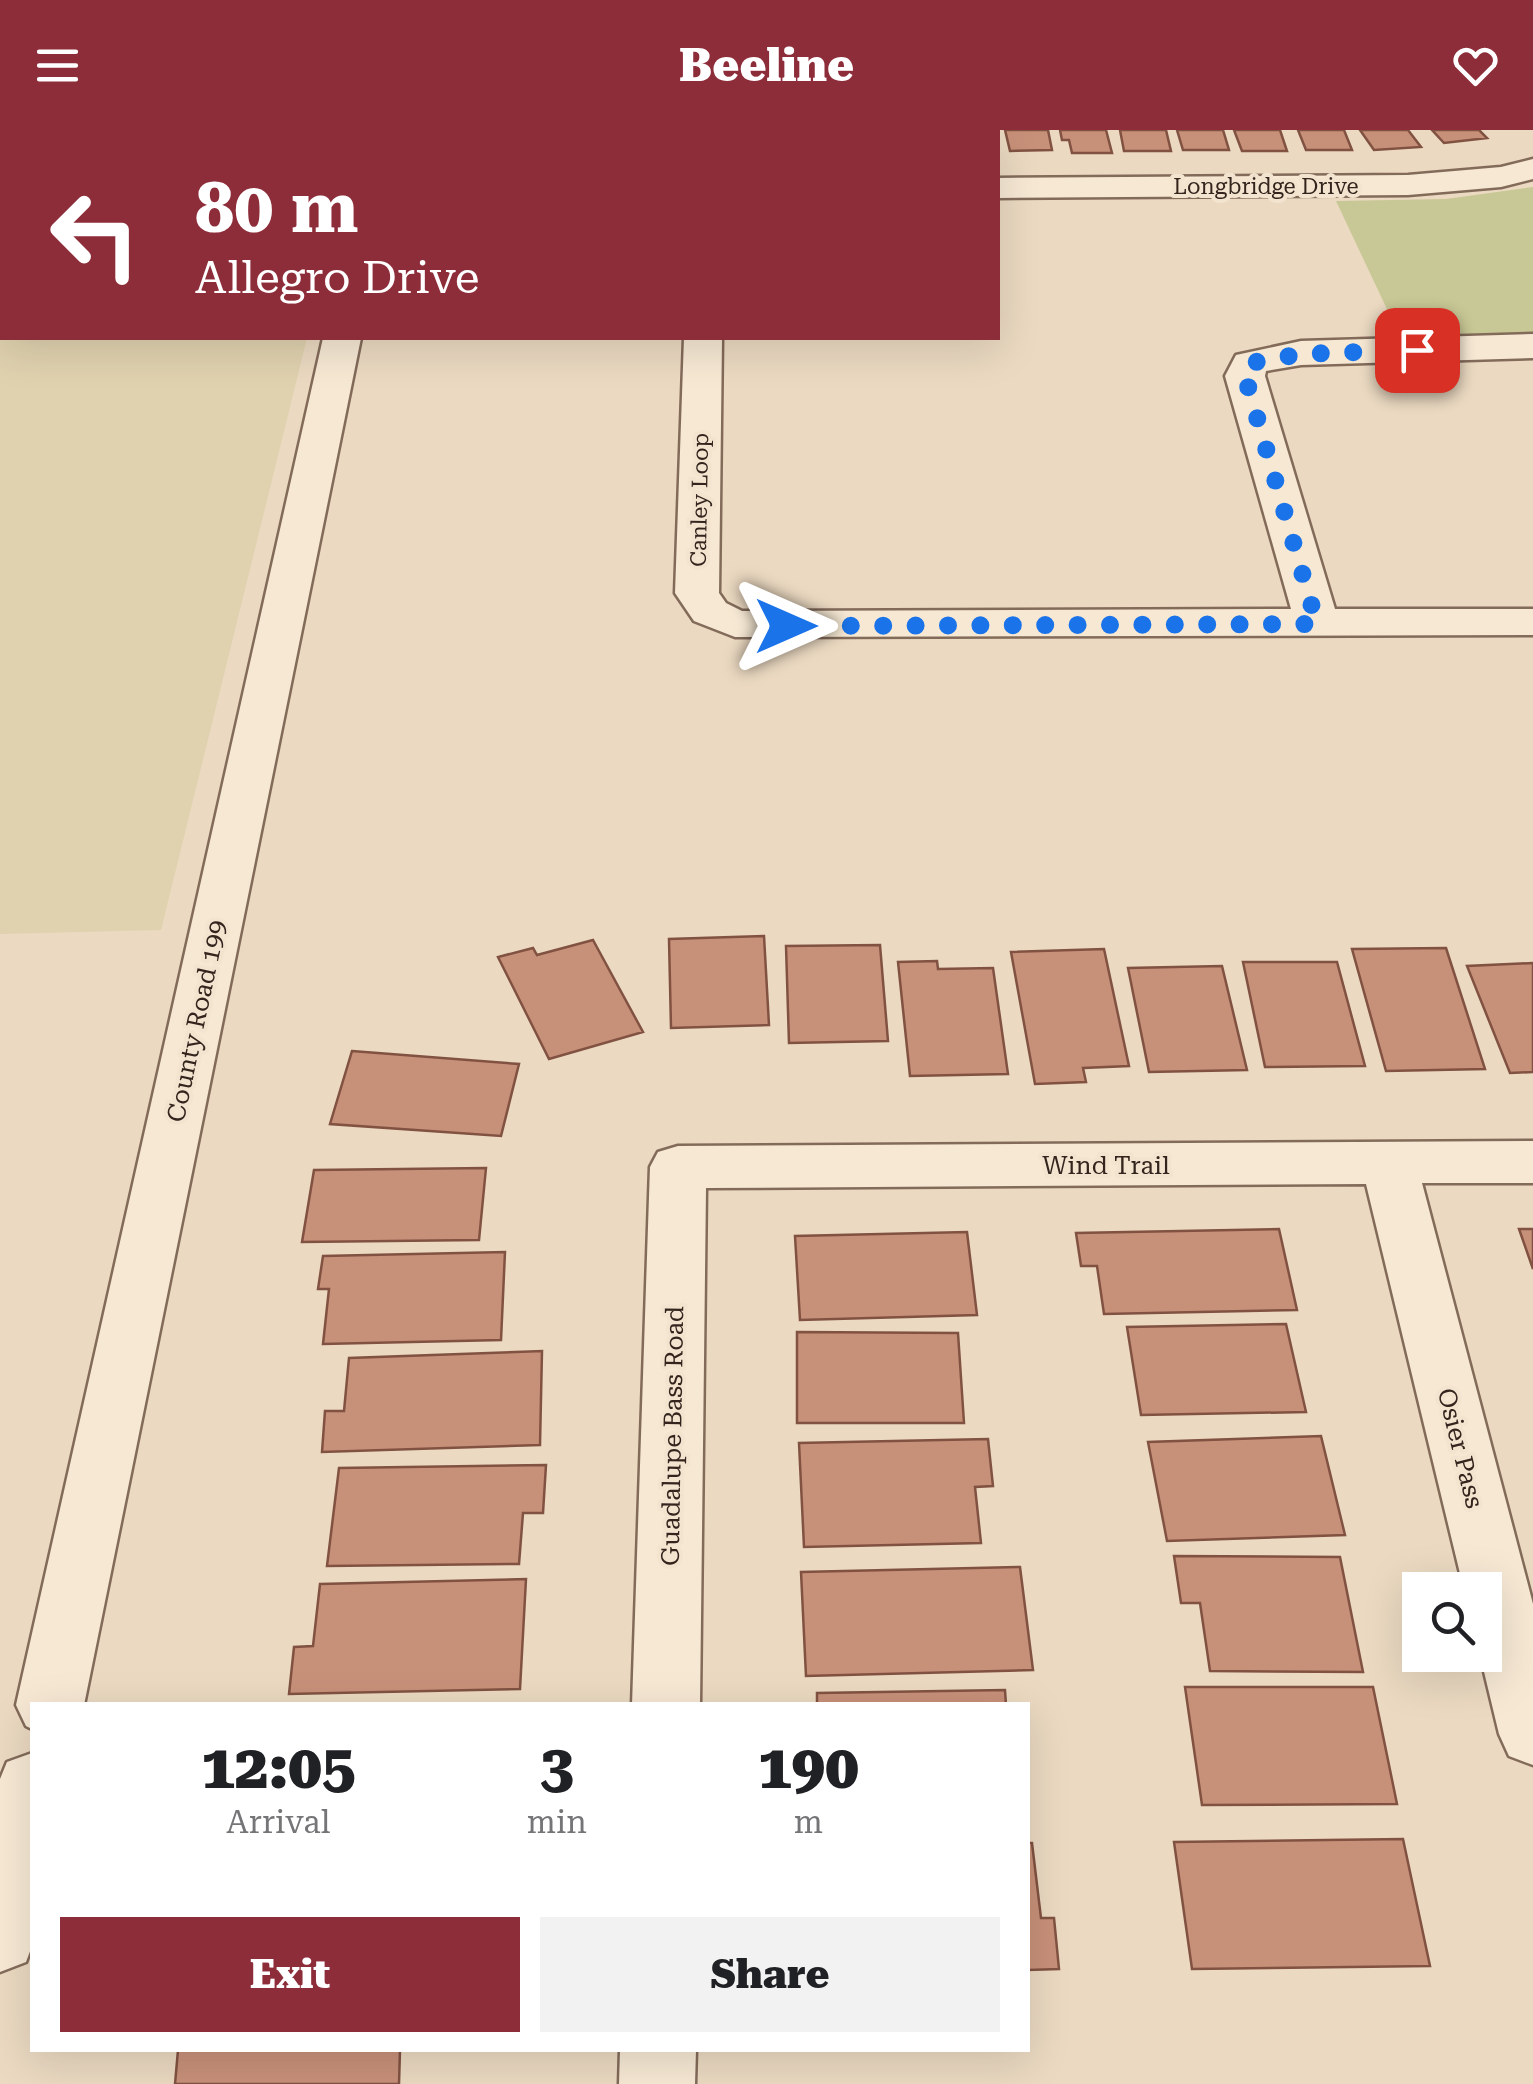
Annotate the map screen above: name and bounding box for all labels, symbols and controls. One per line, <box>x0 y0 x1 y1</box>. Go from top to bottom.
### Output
icon: menu <box>30 38 85 93</box>
icon: heart <box>1448 38 1503 93</box>
text: Beeline <box>679 39 854 92</box>
text: 80 m <box>195 167 359 249</box>
icon: left <box>30 170 160 300</box>
street label: Longbridge Drive <box>1173 174 1359 199</box>
text: Allegro Drive <box>195 251 480 304</box>
pin <box>1375 308 1460 393</box>
icon: arrive <box>1390 323 1445 378</box>
street label: Canley Loop <box>686 433 713 567</box>
position arrow <box>734 574 838 678</box>
street label: County Road 199 <box>161 918 232 1125</box>
street label: Wind Trail <box>1042 1151 1170 1180</box>
street label: Guadalupe Bass Road <box>656 1306 689 1566</box>
street label: Osier Pass <box>1432 1385 1489 1511</box>
map controls <box>1402 1572 1502 1672</box>
button: search <box>1402 1572 1502 1672</box>
text: 12:05 <box>201 1732 356 1803</box>
text: 3 <box>540 1732 574 1803</box>
text: 190 <box>758 1732 859 1803</box>
text: Arrival <box>226 1803 330 1841</box>
text: min <box>527 1803 587 1841</box>
text: m <box>794 1803 823 1841</box>
button: Exit <box>60 1917 520 2032</box>
button: Share <box>540 1917 1000 2032</box>

